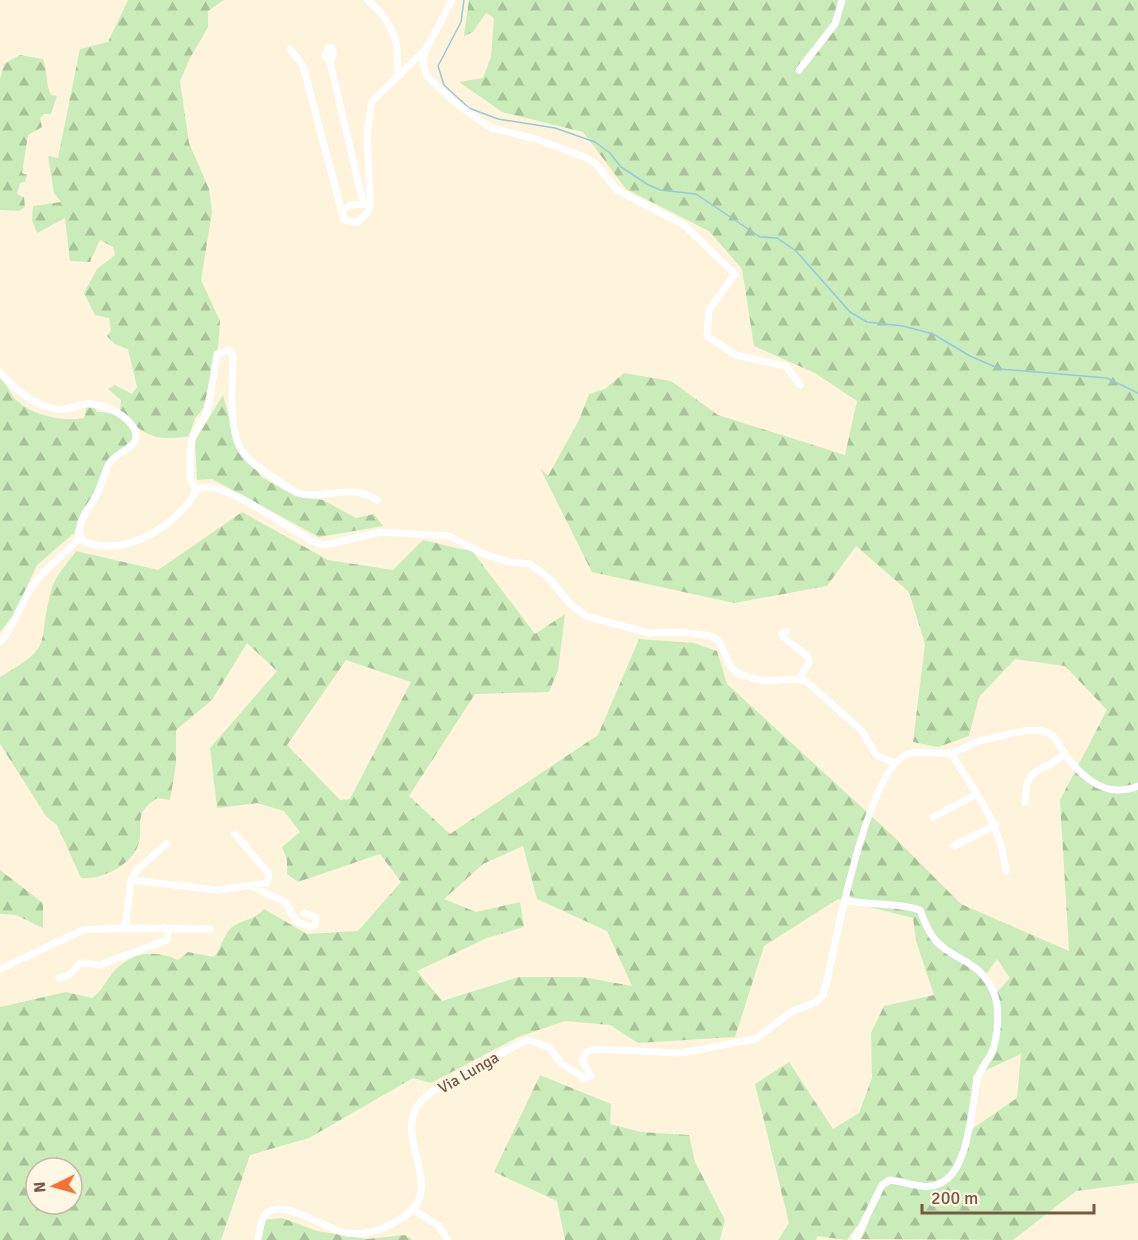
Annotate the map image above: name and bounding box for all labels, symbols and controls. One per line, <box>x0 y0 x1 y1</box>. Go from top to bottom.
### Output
street label: Via Lunga <box>434 1047 503 1098</box>
north arrow <box>24 1156 84 1216</box>
scale bar <box>922 1177 1094 1215</box>
text: N <box>30 1181 51 1194</box>
text: 200 m <box>931 1187 978 1209</box>

